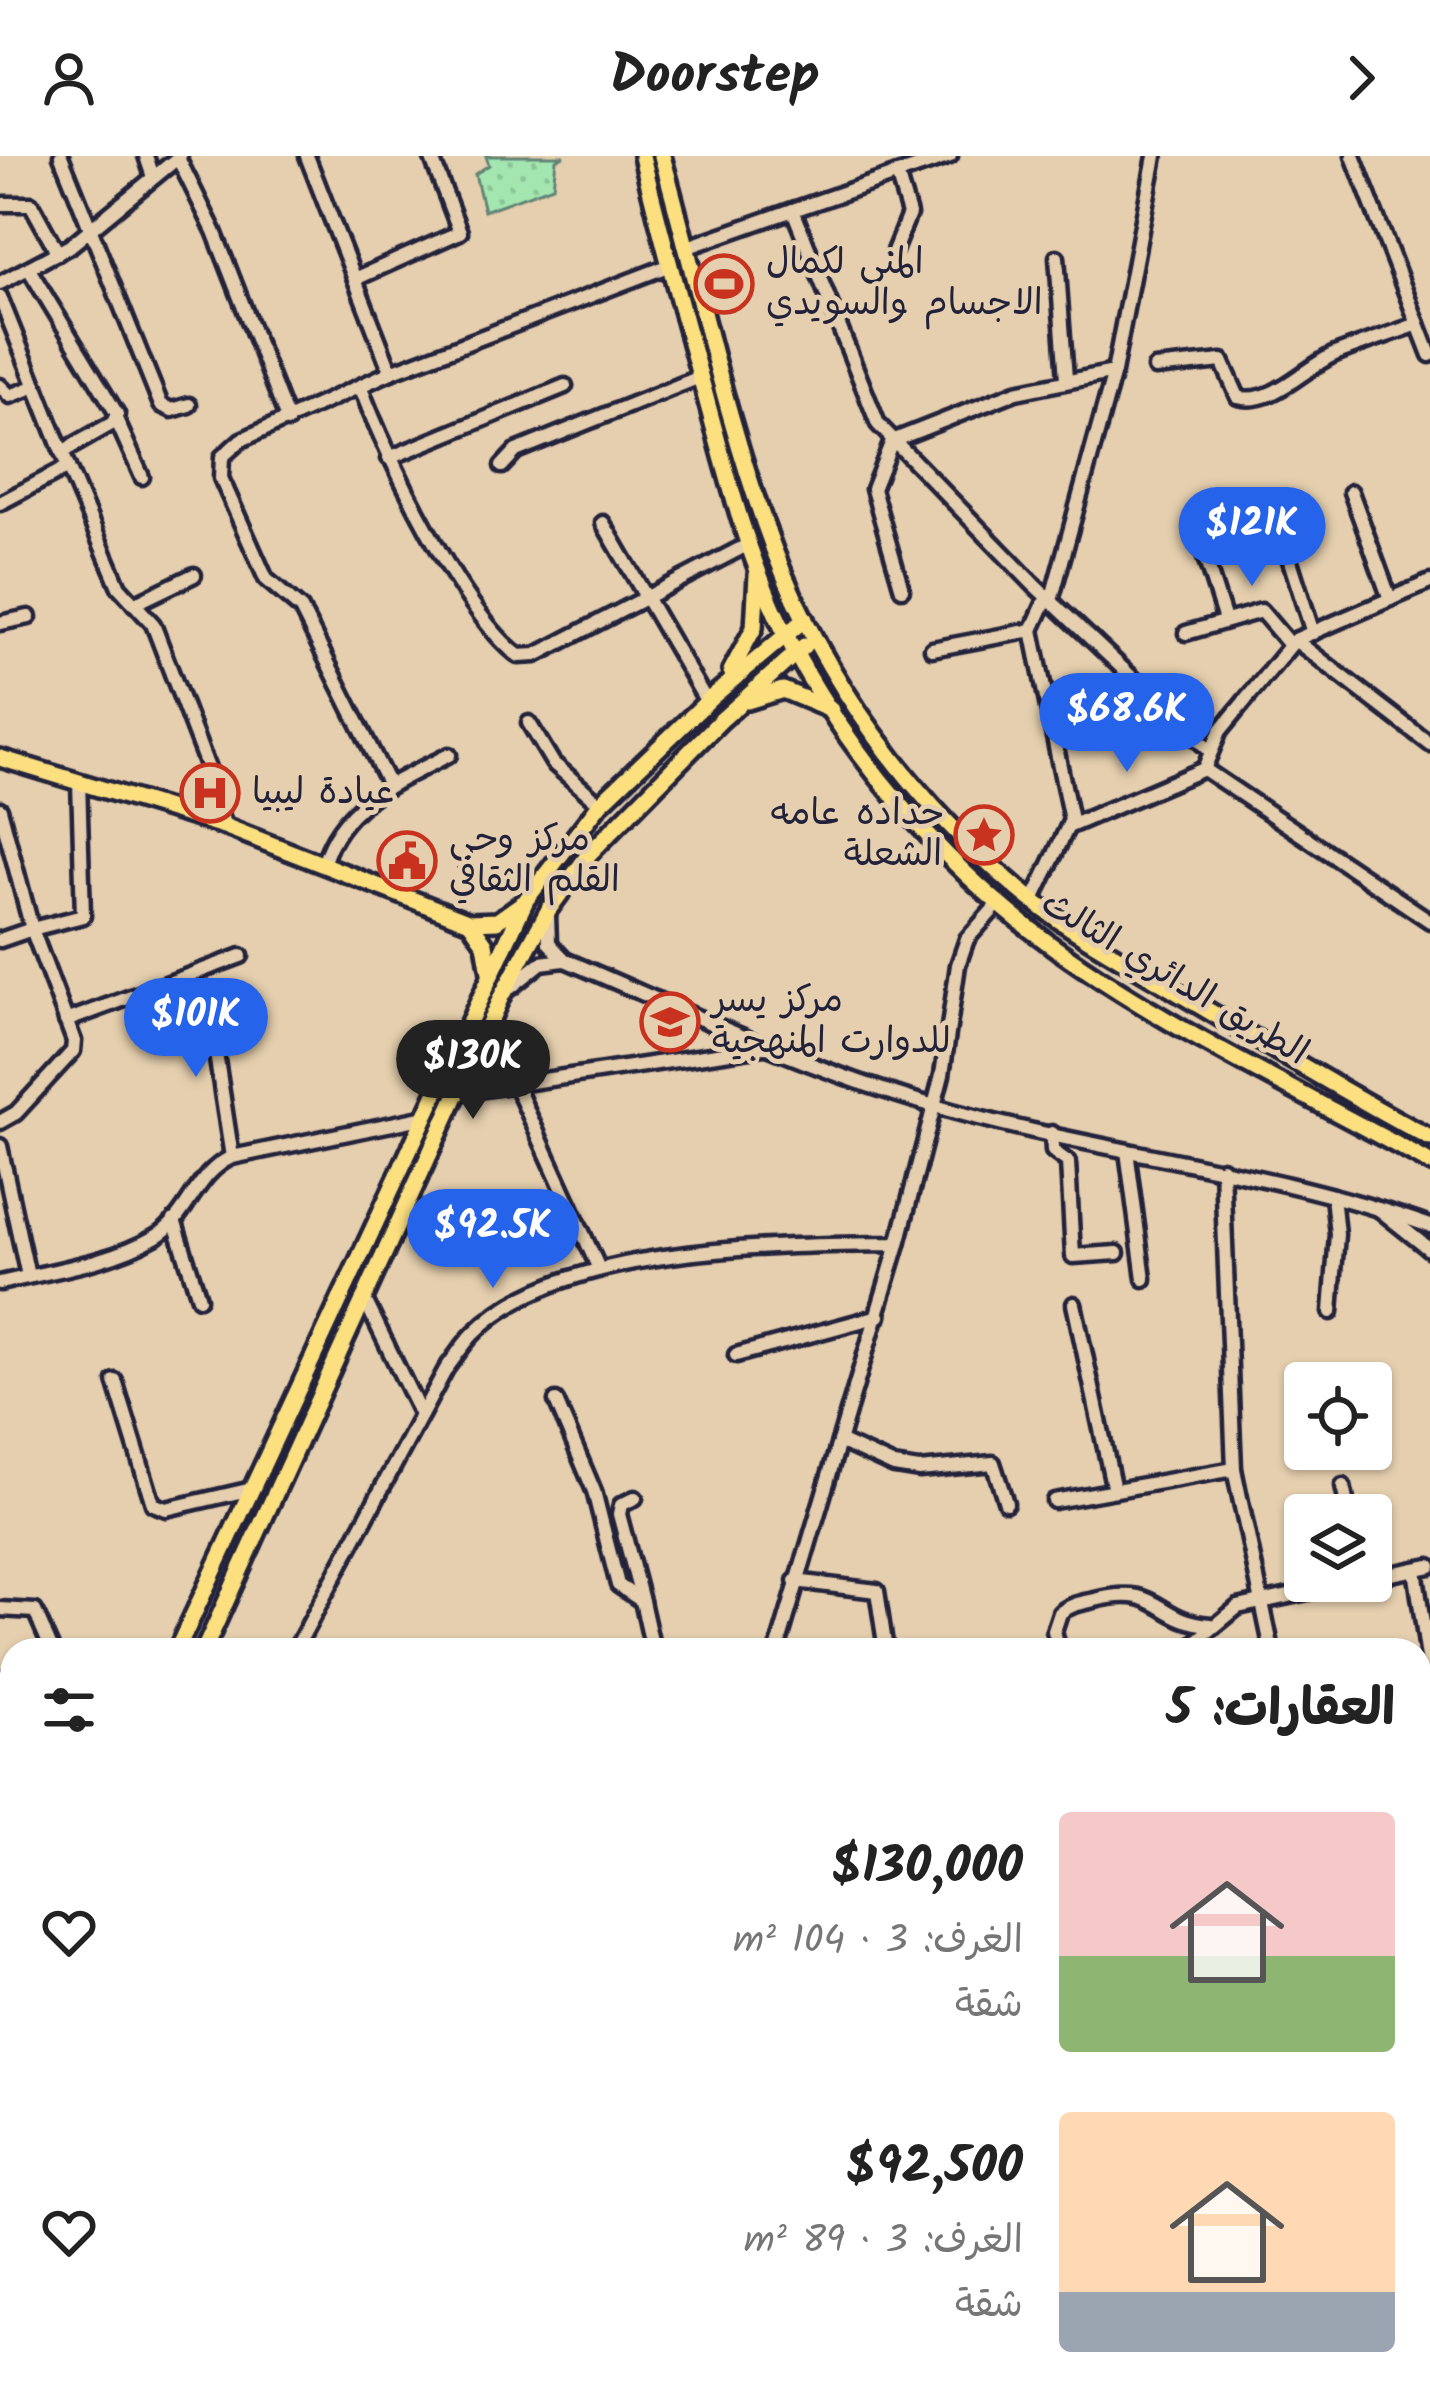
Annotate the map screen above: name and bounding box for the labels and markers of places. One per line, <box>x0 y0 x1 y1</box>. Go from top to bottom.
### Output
place label: المنى لكمال الاجسام والسويدي <box>766 235 1043 333</box>
sports icon: المنى لكمال الاجسام والسويدي <box>693 253 755 315</box>
pin: $121K <box>1168 487 1336 589</box>
pin: $68.6K <box>1029 673 1225 775</box>
hospital icon: عيادة ليبيا <box>179 762 241 824</box>
place label: عيادة ليبيا <box>252 765 394 822</box>
place label: حداده عامه الشعلة <box>770 786 942 884</box>
place icon: حداده عامه الشعلة <box>953 804 1015 866</box>
place label: مركز وحي القلم الثقافي <box>449 812 620 910</box>
public building icon: مركز وحي القلم الثقافي <box>376 830 438 892</box>
place label: مركز يسر للدوارت المنهجية <box>709 973 951 1071</box>
pin: $101K <box>112 978 280 1080</box>
school or university icon: مركز يسر للدوارت المنهجية <box>639 991 701 1053</box>
pin: $130K <box>389 1020 557 1122</box>
pin: $92.5K <box>395 1189 591 1291</box>

